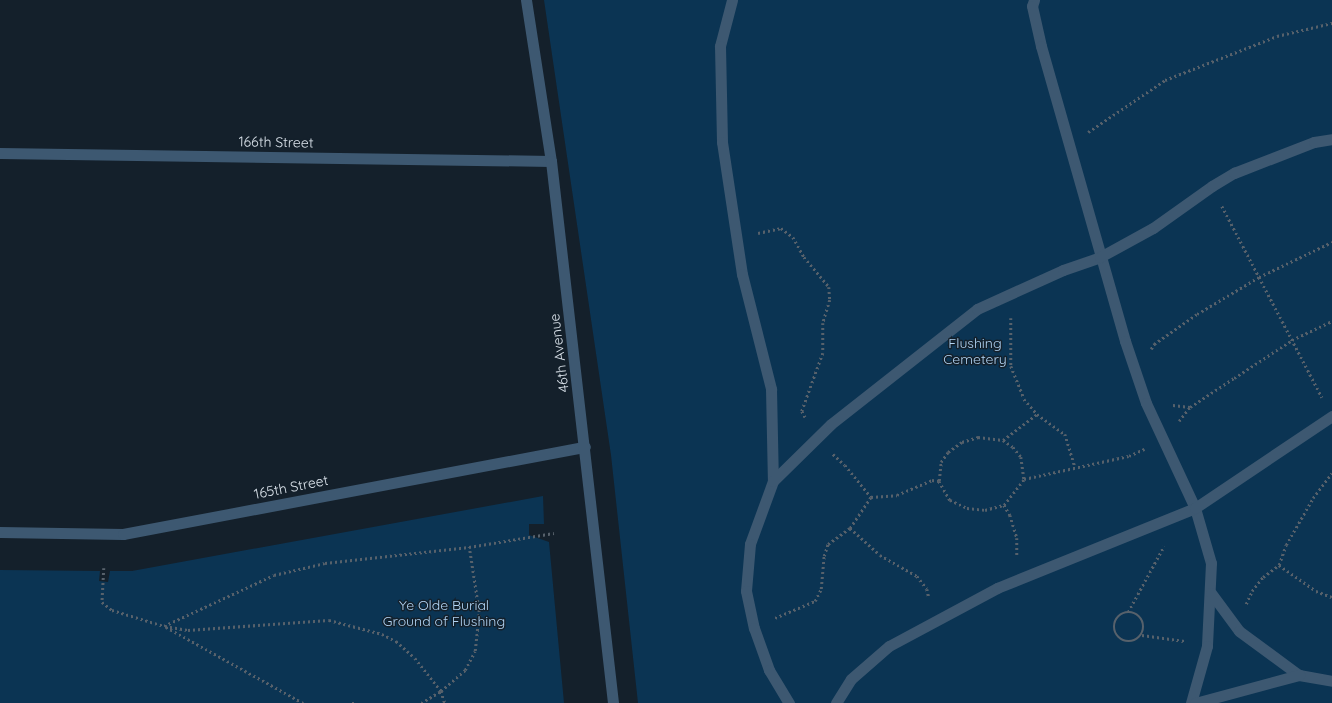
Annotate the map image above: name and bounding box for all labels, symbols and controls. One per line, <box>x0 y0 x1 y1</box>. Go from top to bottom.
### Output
street label: 166th Street <box>238 133 314 151</box>
street label: 46th Avenue <box>546 313 572 393</box>
park label: Flushing Cemetery <box>943 335 1007 368</box>
street label: 165th Street <box>253 472 329 502</box>
park label: Ye Olde Burial Ground of Flushing <box>383 597 505 630</box>

